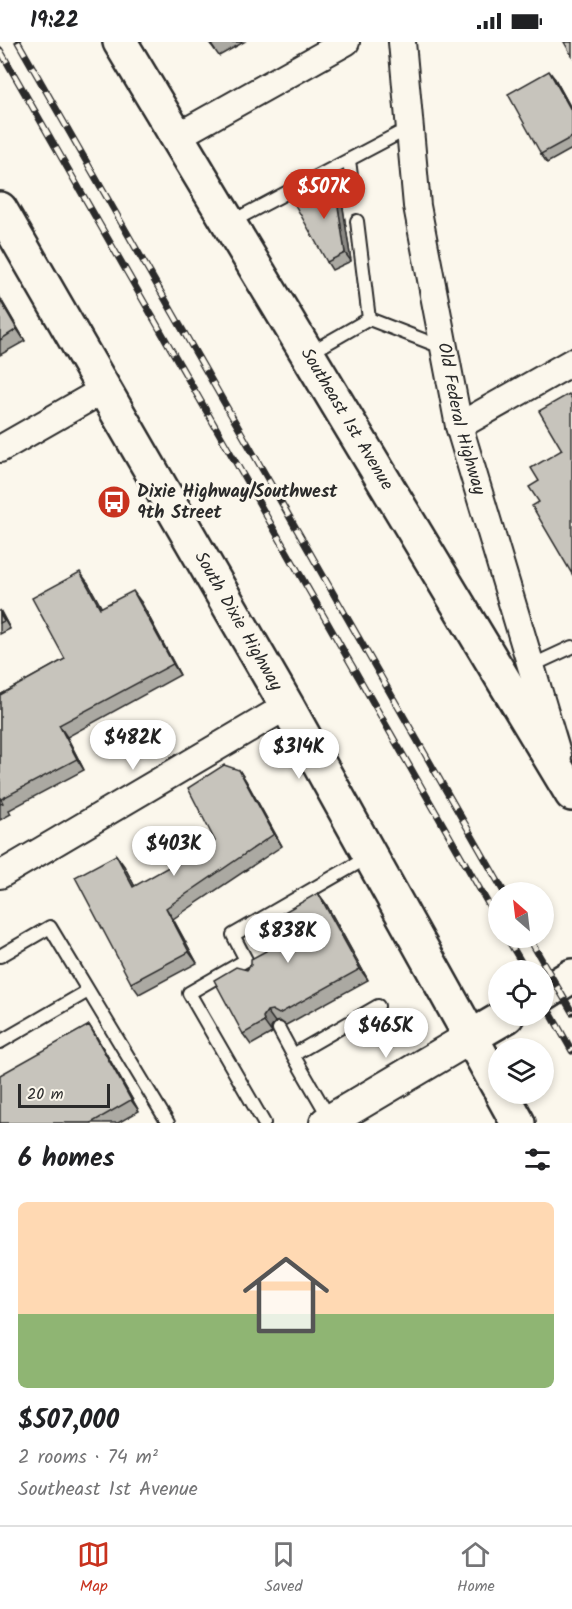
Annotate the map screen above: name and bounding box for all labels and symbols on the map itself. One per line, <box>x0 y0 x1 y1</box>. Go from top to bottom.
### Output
pin: $507K <box>282 169 366 220</box>
street label: Old Federal Highway <box>429 340 494 499</box>
street label: Southeast 1st Avenue <box>293 342 401 496</box>
place label: Dixie Highway/Southwest 9th Street <box>137 478 338 528</box>
bus stop icon: Dixie Highway/Southwest 9th Street <box>96 484 132 520</box>
street label: South Dixie Highway <box>186 546 290 697</box>
pin: $482K <box>91 720 175 771</box>
pin: $314K <box>257 729 341 780</box>
pin: $403K <box>132 826 216 877</box>
north arrow <box>488 882 554 948</box>
pin: $838K <box>246 913 330 964</box>
pin: $465K <box>344 1008 428 1059</box>
scale bar <box>18 1081 110 1108</box>

